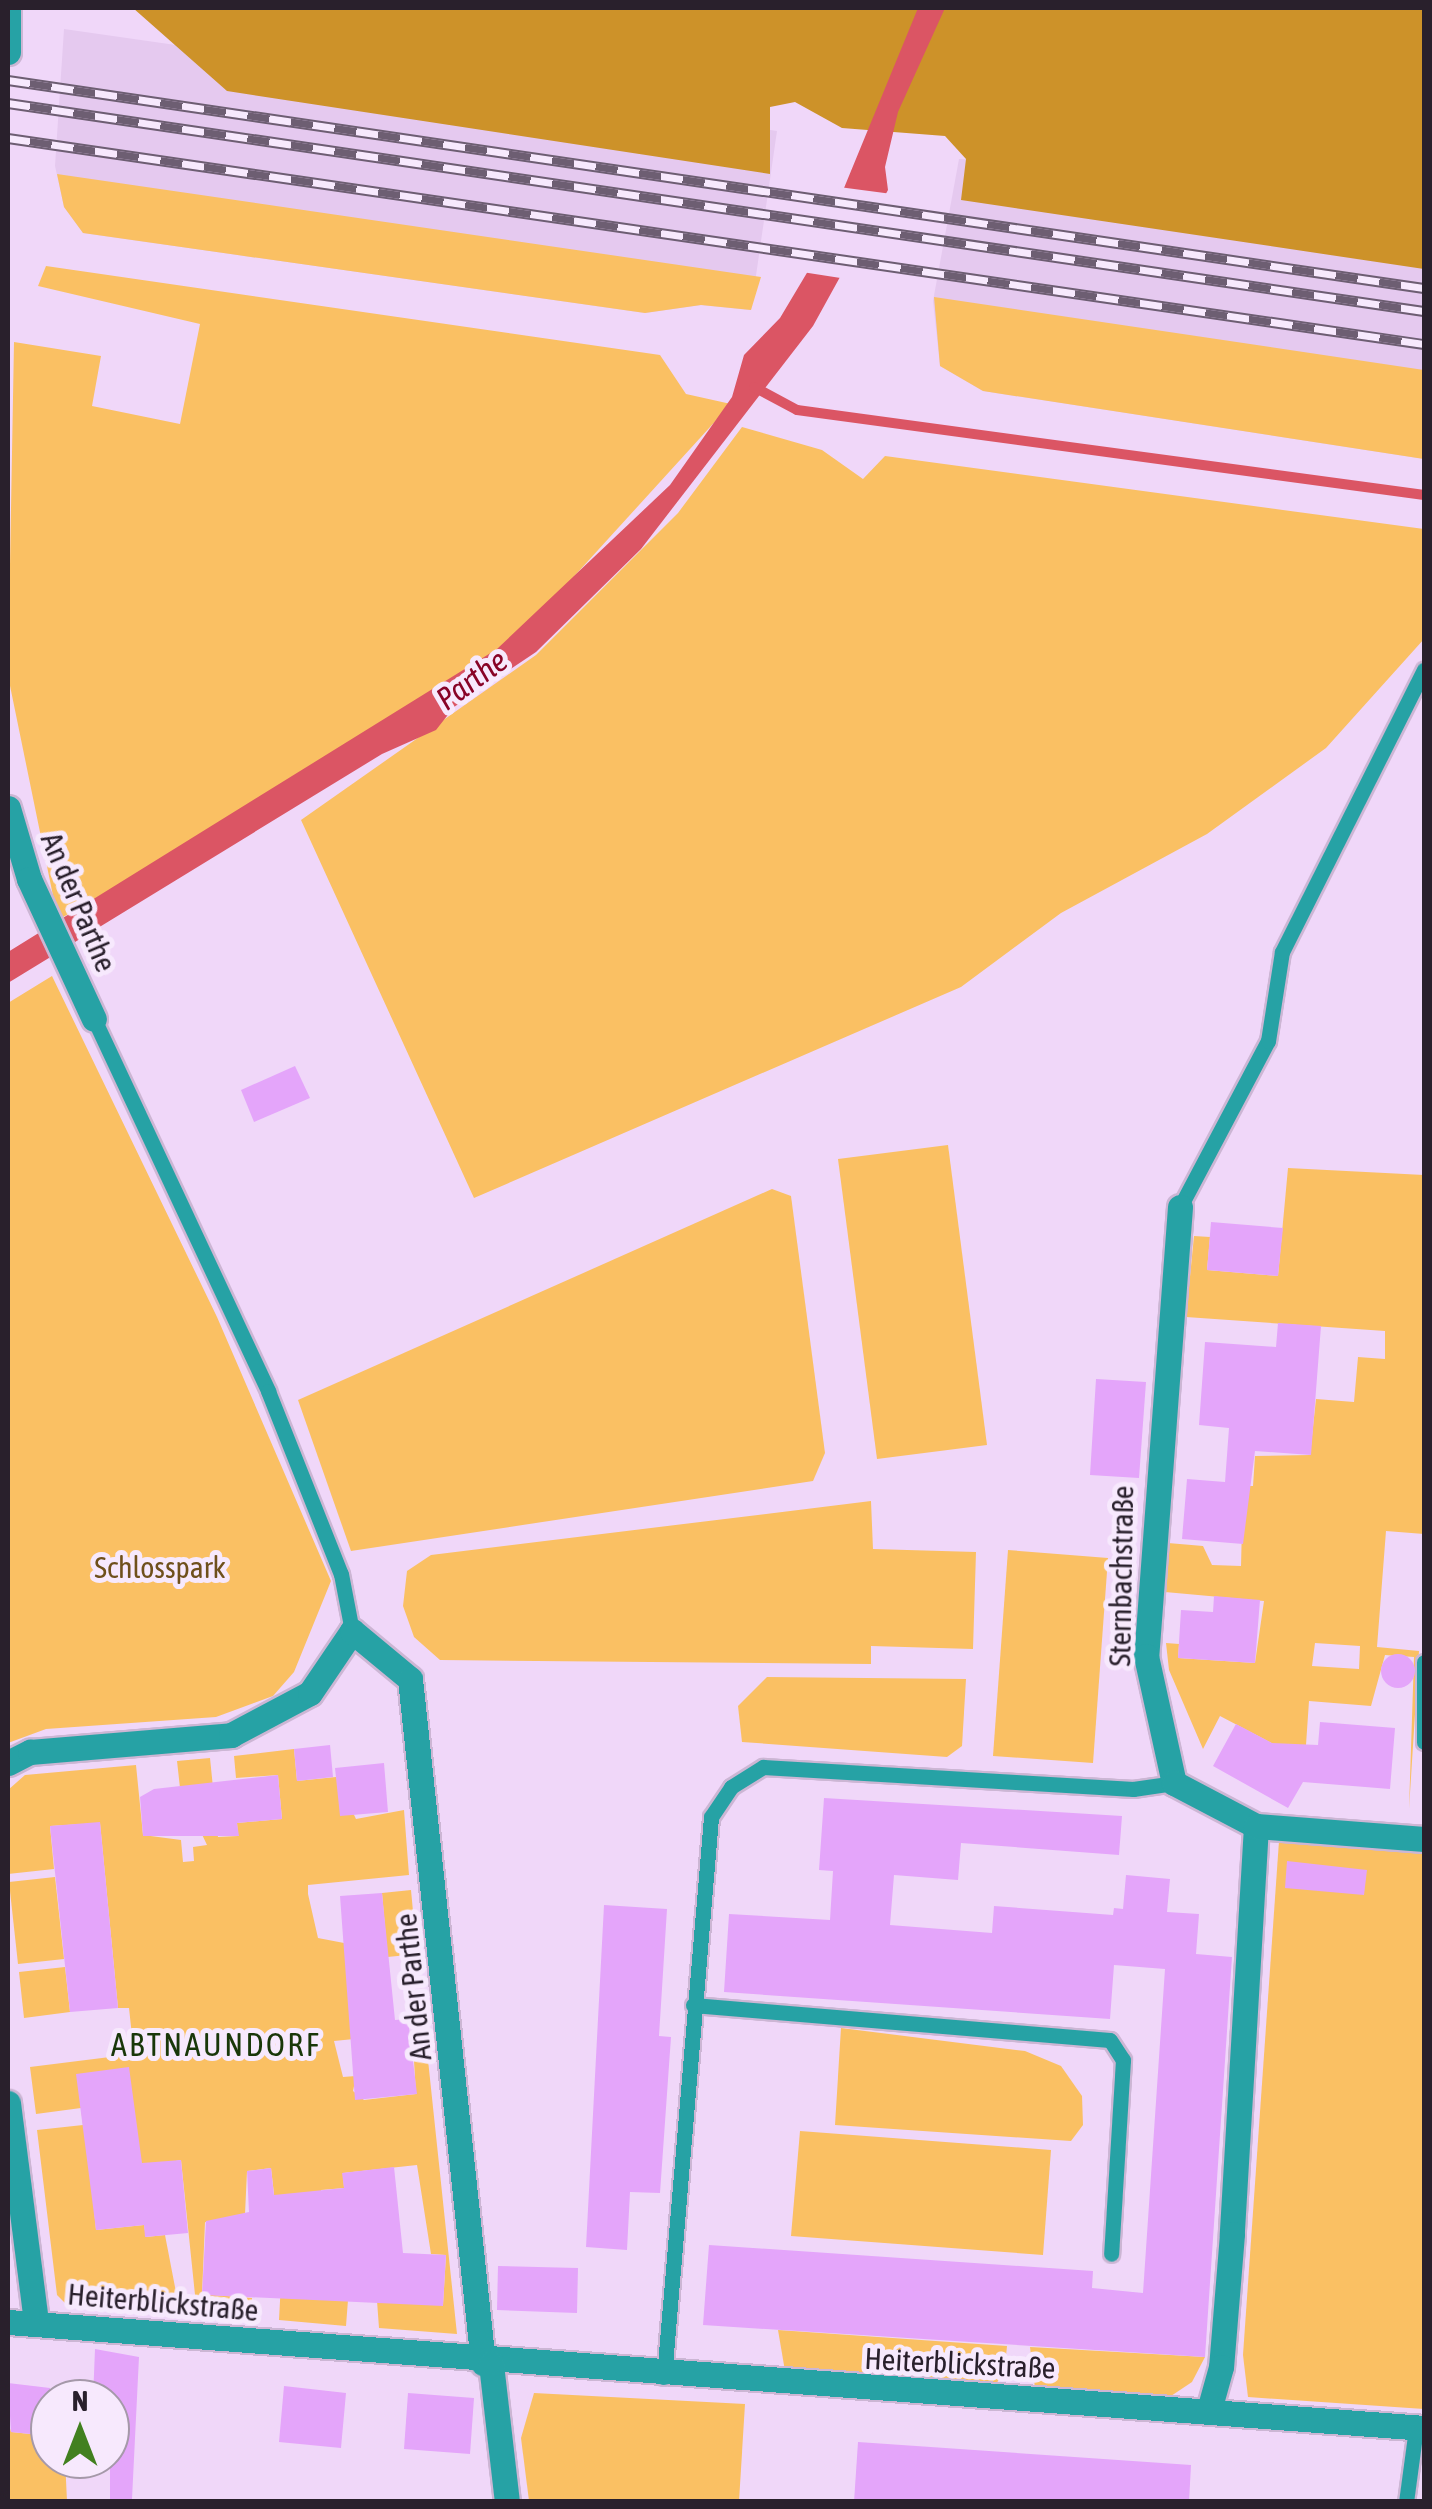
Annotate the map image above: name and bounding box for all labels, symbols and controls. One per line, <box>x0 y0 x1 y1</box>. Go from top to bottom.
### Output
water label: Parthe <box>429 641 515 719</box>
street label: An der Parthe <box>34 827 124 977</box>
street label: Sternbachstraße <box>1101 1485 1141 1667</box>
park label: Schlosspark <box>94 1549 226 1585</box>
street label: An der Parthe <box>387 1912 439 2062</box>
district label: ABTNAUNDORF <box>111 2026 321 2064</box>
street label: Heiterblickstraße <box>66 2276 260 2328</box>
street label: Heiterblickstraße <box>864 2340 1056 2386</box>
north arrow <box>30 2379 130 2479</box>
text: N <box>72 2385 88 2417</box>

